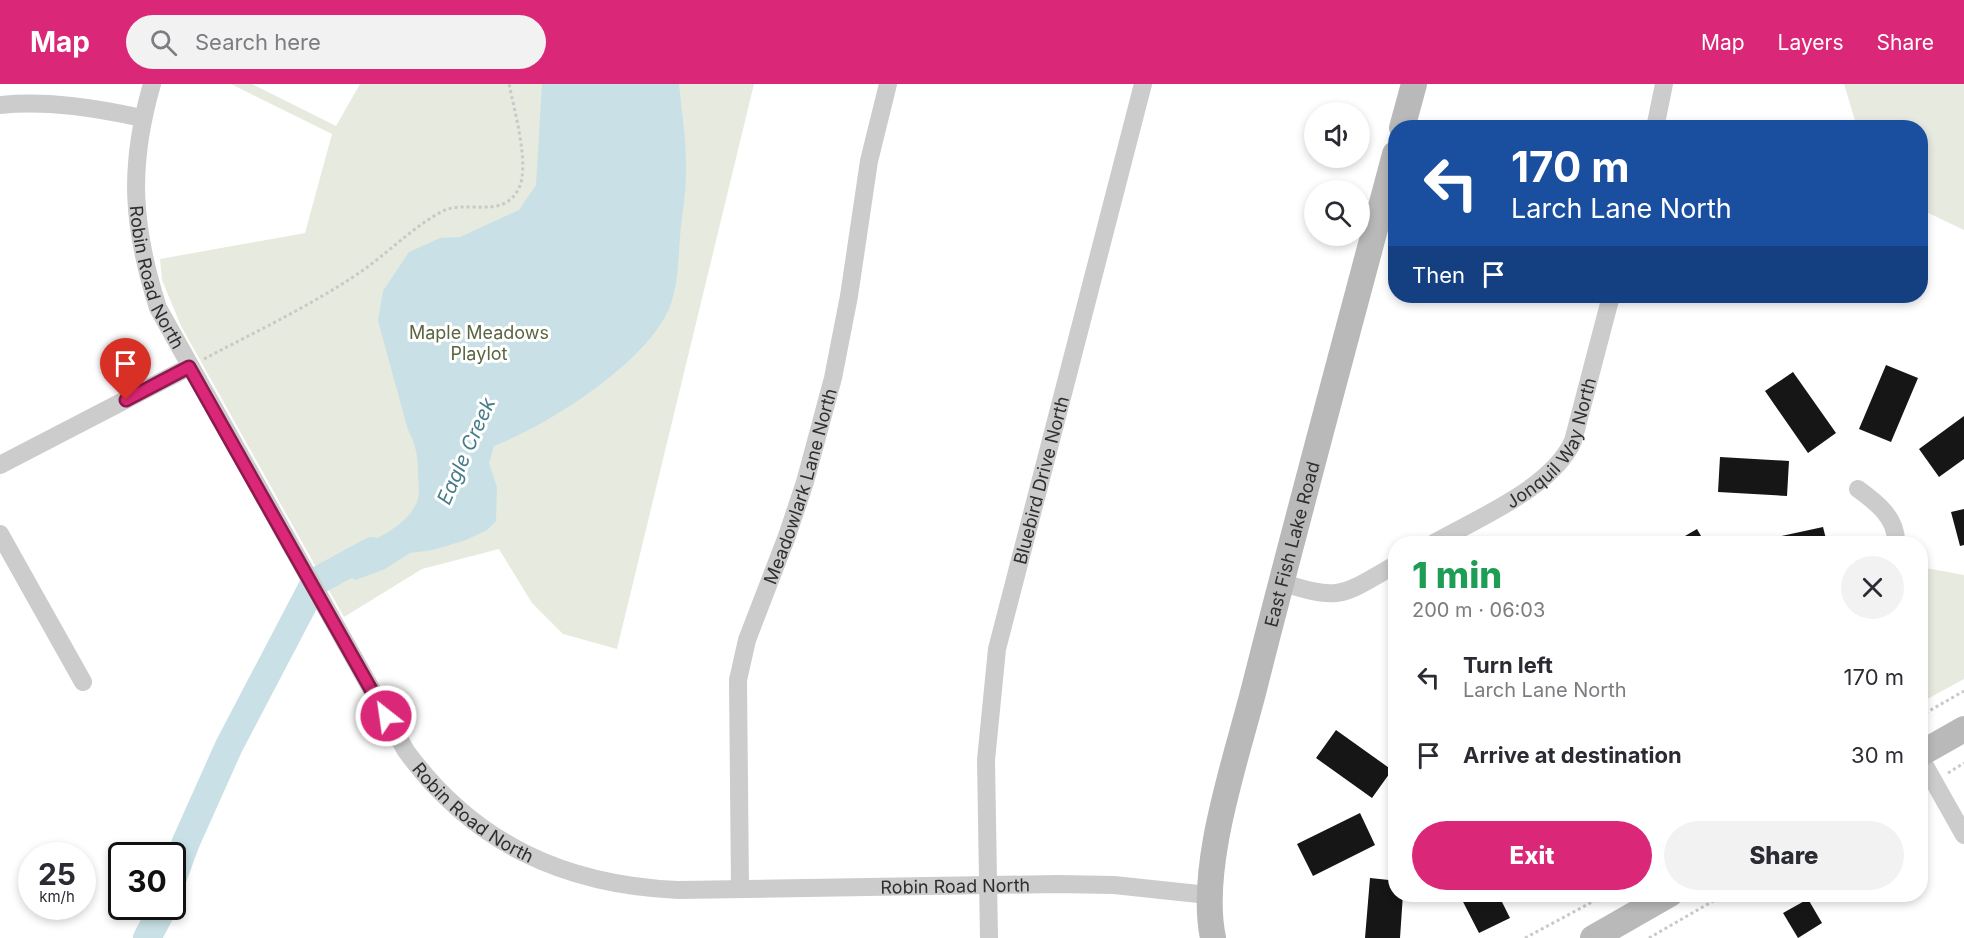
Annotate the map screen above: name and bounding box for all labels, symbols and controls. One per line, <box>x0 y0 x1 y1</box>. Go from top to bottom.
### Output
search box <box>126 15 546 69</box>
text: Map <box>30 25 90 59</box>
icon: search <box>147 26 180 59</box>
text: Search here <box>195 29 321 55</box>
text: Map <box>1701 30 1745 55</box>
text: Layers <box>1778 30 1844 55</box>
text: Share <box>1877 30 1934 55</box>
map controls <box>1304 102 1370 246</box>
button: sound <box>1304 102 1370 168</box>
text: 170 m <box>1511 141 1629 192</box>
icon: left <box>1412 144 1490 222</box>
button: search <box>1304 180 1370 246</box>
text: Larch Lane North <box>1511 192 1732 225</box>
street label: Robin Road North <box>126 205 189 352</box>
icon: arrive <box>1477 258 1510 291</box>
text: Then <box>1412 262 1465 288</box>
park label: Maple Meadows Playlot <box>409 322 549 364</box>
pin <box>100 338 151 400</box>
icon: arrive <box>109 347 142 380</box>
street label: Jonquil Way North <box>1502 375 1600 512</box>
street label: Meadowlark Lane North <box>759 386 840 587</box>
water label: Eagle Creek <box>432 393 501 508</box>
street label: Bluebird Drive North <box>1009 394 1072 566</box>
street label: East Fish Lake Road <box>1260 459 1323 629</box>
text: 1 min <box>1412 553 1502 597</box>
button: close <box>1841 556 1904 619</box>
text: 200 m · 06:03 <box>1412 598 1545 622</box>
text: Turn left <box>1463 652 1553 678</box>
icon: left <box>1412 661 1445 694</box>
text: 170 m <box>1844 664 1904 690</box>
text: Larch Lane North <box>1463 678 1627 702</box>
position arrow <box>354 684 418 748</box>
icon: arrive <box>1412 739 1445 772</box>
text: Arrive at destination <box>1463 742 1682 768</box>
text: 30 m <box>1851 742 1904 768</box>
street label: Robin Road North <box>409 758 537 867</box>
button: Exit <box>1412 821 1652 890</box>
button: Share <box>1664 821 1904 890</box>
speed limit sign: 30 <box>108 842 186 920</box>
text: 25 <box>38 856 76 892</box>
street label: Robin Road North <box>880 874 1030 897</box>
text: km/h <box>39 887 75 906</box>

